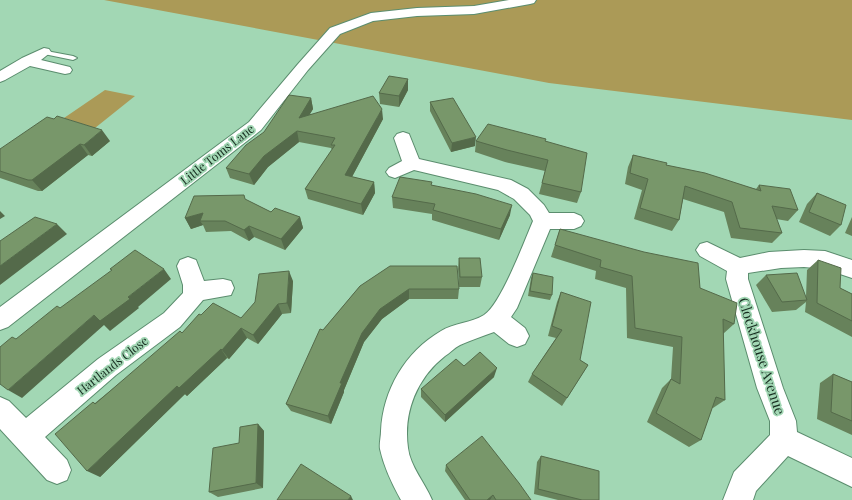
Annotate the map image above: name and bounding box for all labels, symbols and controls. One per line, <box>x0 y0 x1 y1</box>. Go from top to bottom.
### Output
street label: Little Toms Lane <box>177 120 257 188</box>
street label: Clockhouse Avenue <box>734 295 790 417</box>
street label: Hartlands Close <box>73 332 151 398</box>

